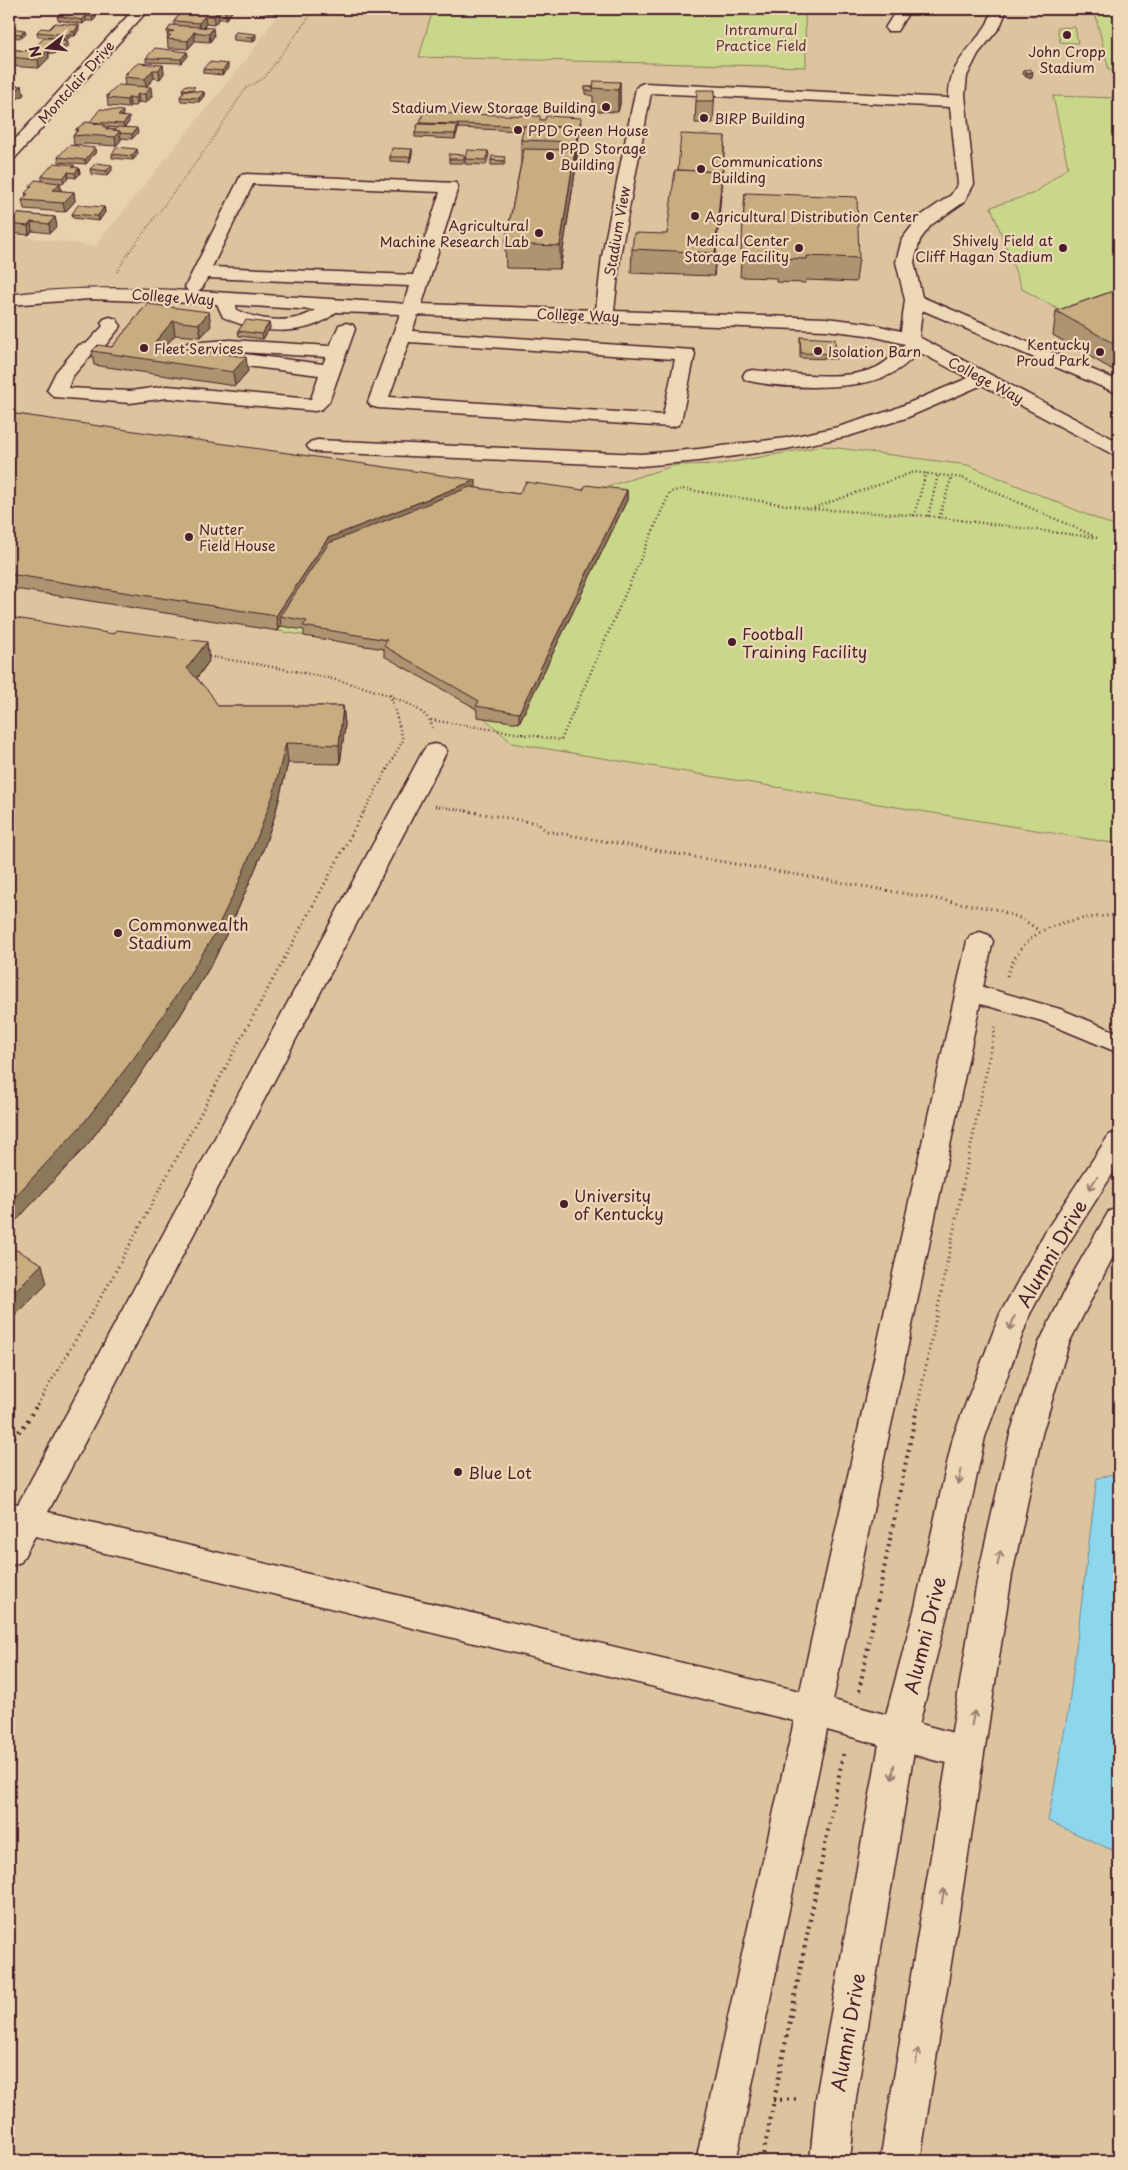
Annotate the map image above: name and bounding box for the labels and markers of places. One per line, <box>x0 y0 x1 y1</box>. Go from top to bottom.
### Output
marker: John Cropp Stadium <box>1061 29 1073 41</box>
place label: John Cropp Stadium <box>1028 41 1106 78</box>
place label: Stadium View Storage Building <box>391 97 596 118</box>
marker: Stadium View Storage Building <box>600 101 612 113</box>
place label: BIRP Building <box>714 108 805 129</box>
marker: BIRP Building <box>698 112 710 124</box>
place label: PPD Green House <box>528 120 649 141</box>
marker: PPD Green House <box>512 124 524 136</box>
place label: PPD Storage Building <box>560 138 646 175</box>
marker: PPD Storage Building <box>544 150 556 162</box>
place label: Communications Building <box>711 151 823 188</box>
marker: Communications Building <box>695 163 707 175</box>
place label: Agricultural Distribution Center <box>705 206 919 227</box>
marker: Agricultural Distribution Center <box>689 210 701 222</box>
place label: Agricultural Machine Research Lab <box>380 215 529 252</box>
marker: Agricultural Machine Research Lab <box>533 227 545 239</box>
place label: Medical Center Storage Facility <box>684 230 789 267</box>
place label: Shively Field at Cliff Hagan Stadium <box>915 230 1053 267</box>
marker: Medical Center Storage Facility <box>793 242 805 254</box>
marker: Shively Field at Cliff Hagan Stadium <box>1057 242 1069 254</box>
place label: Kentucky Proud Park <box>1016 334 1090 371</box>
place label: Fleet Services <box>154 338 243 359</box>
place label: Isolation Barn <box>828 341 921 362</box>
marker: Fleet Services <box>138 342 150 354</box>
marker: Isolation Barn <box>812 345 824 357</box>
marker: Kentucky Proud Park <box>1094 346 1106 358</box>
place label: Nutter Field House <box>199 519 276 556</box>
marker: Nutter Field House <box>183 531 195 543</box>
place label: Football Training Facility <box>742 621 867 663</box>
marker: Football Training Facility <box>726 636 738 648</box>
place label: Commonwealth Stadium <box>128 912 248 954</box>
marker: Commonwealth Stadium <box>112 927 124 939</box>
place label: University of Kentucky <box>574 1183 664 1225</box>
marker: University of Kentucky <box>558 1198 570 1210</box>
place label: Blue Lot <box>468 1460 532 1484</box>
marker: Blue Lot <box>452 1466 464 1478</box>

